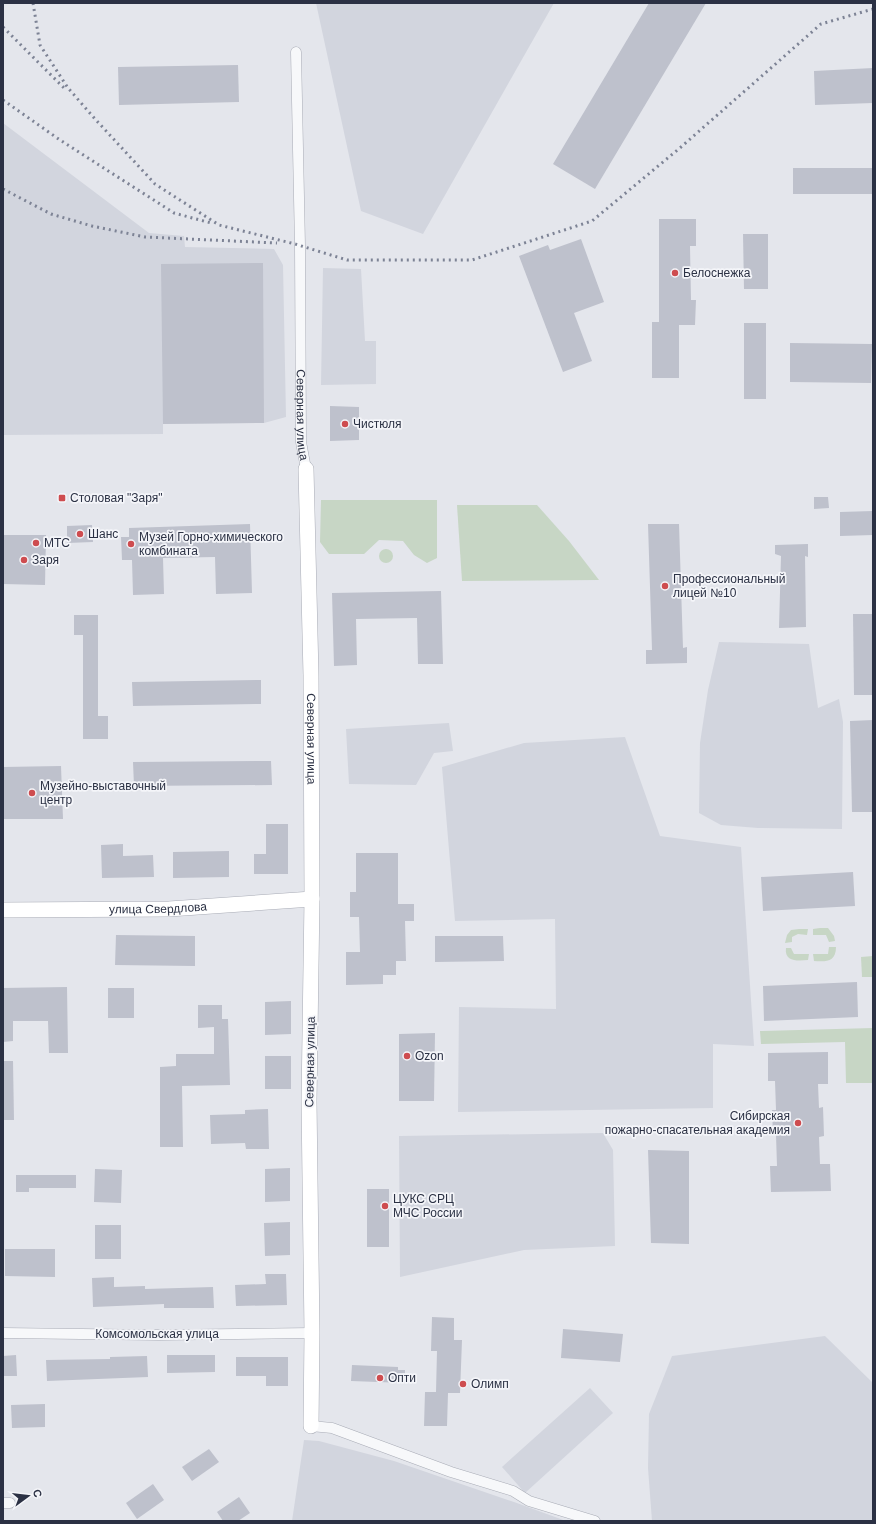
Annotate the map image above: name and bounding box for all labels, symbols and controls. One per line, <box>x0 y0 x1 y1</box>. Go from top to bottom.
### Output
place label: Белоснежка <box>683 266 751 280</box>
marker: Белоснежка <box>670 268 680 278</box>
street label: Северная улица <box>294 369 311 462</box>
place label: Чистюля <box>353 417 401 431</box>
marker: Чистюля <box>340 419 350 429</box>
place label: Столовая "Заря" <box>70 491 162 505</box>
marker: Столовая "Заря" <box>57 493 67 503</box>
place label: Шанс <box>88 527 118 541</box>
marker: Шанс <box>75 529 85 539</box>
place label: Музей Горно-химического комбината <box>139 530 283 558</box>
place label: МТС <box>44 536 70 550</box>
marker: МТС <box>31 538 41 548</box>
marker: Музей Горно-химического комбината <box>126 539 136 549</box>
place label: Заря <box>32 553 59 567</box>
marker: Заря <box>19 555 29 565</box>
place label: Профессиональный лицей №10 <box>673 572 785 600</box>
marker: Профессиональный лицей №10 <box>660 581 670 591</box>
street label: Северная улица <box>304 693 318 785</box>
place label: Музейно-выставочный центр <box>40 779 166 807</box>
marker: Музейно-выставочный центр <box>27 788 37 798</box>
street label: улица Свердлова <box>109 899 208 916</box>
street label: Северная улица <box>302 1016 318 1108</box>
place label: Ozon <box>415 1049 444 1063</box>
marker: Ozon <box>402 1051 412 1061</box>
place label: Сибирская пожарно-спасательная академия <box>605 1109 790 1137</box>
marker: Сибирская пожарно-спасательная академия <box>793 1118 803 1128</box>
place label: ЦУКС СРЦ МЧС России <box>393 1192 462 1220</box>
marker: ЦУКС СРЦ МЧС России <box>380 1201 390 1211</box>
street label: Комсомольская улица <box>95 1327 219 1341</box>
place label: Опти <box>388 1371 416 1385</box>
marker: Опти <box>375 1373 385 1383</box>
place label: Олимп <box>471 1377 509 1391</box>
marker: Олимп <box>458 1379 468 1389</box>
north arrow <box>8 1476 48 1516</box>
text: С <box>31 1488 44 1499</box>

